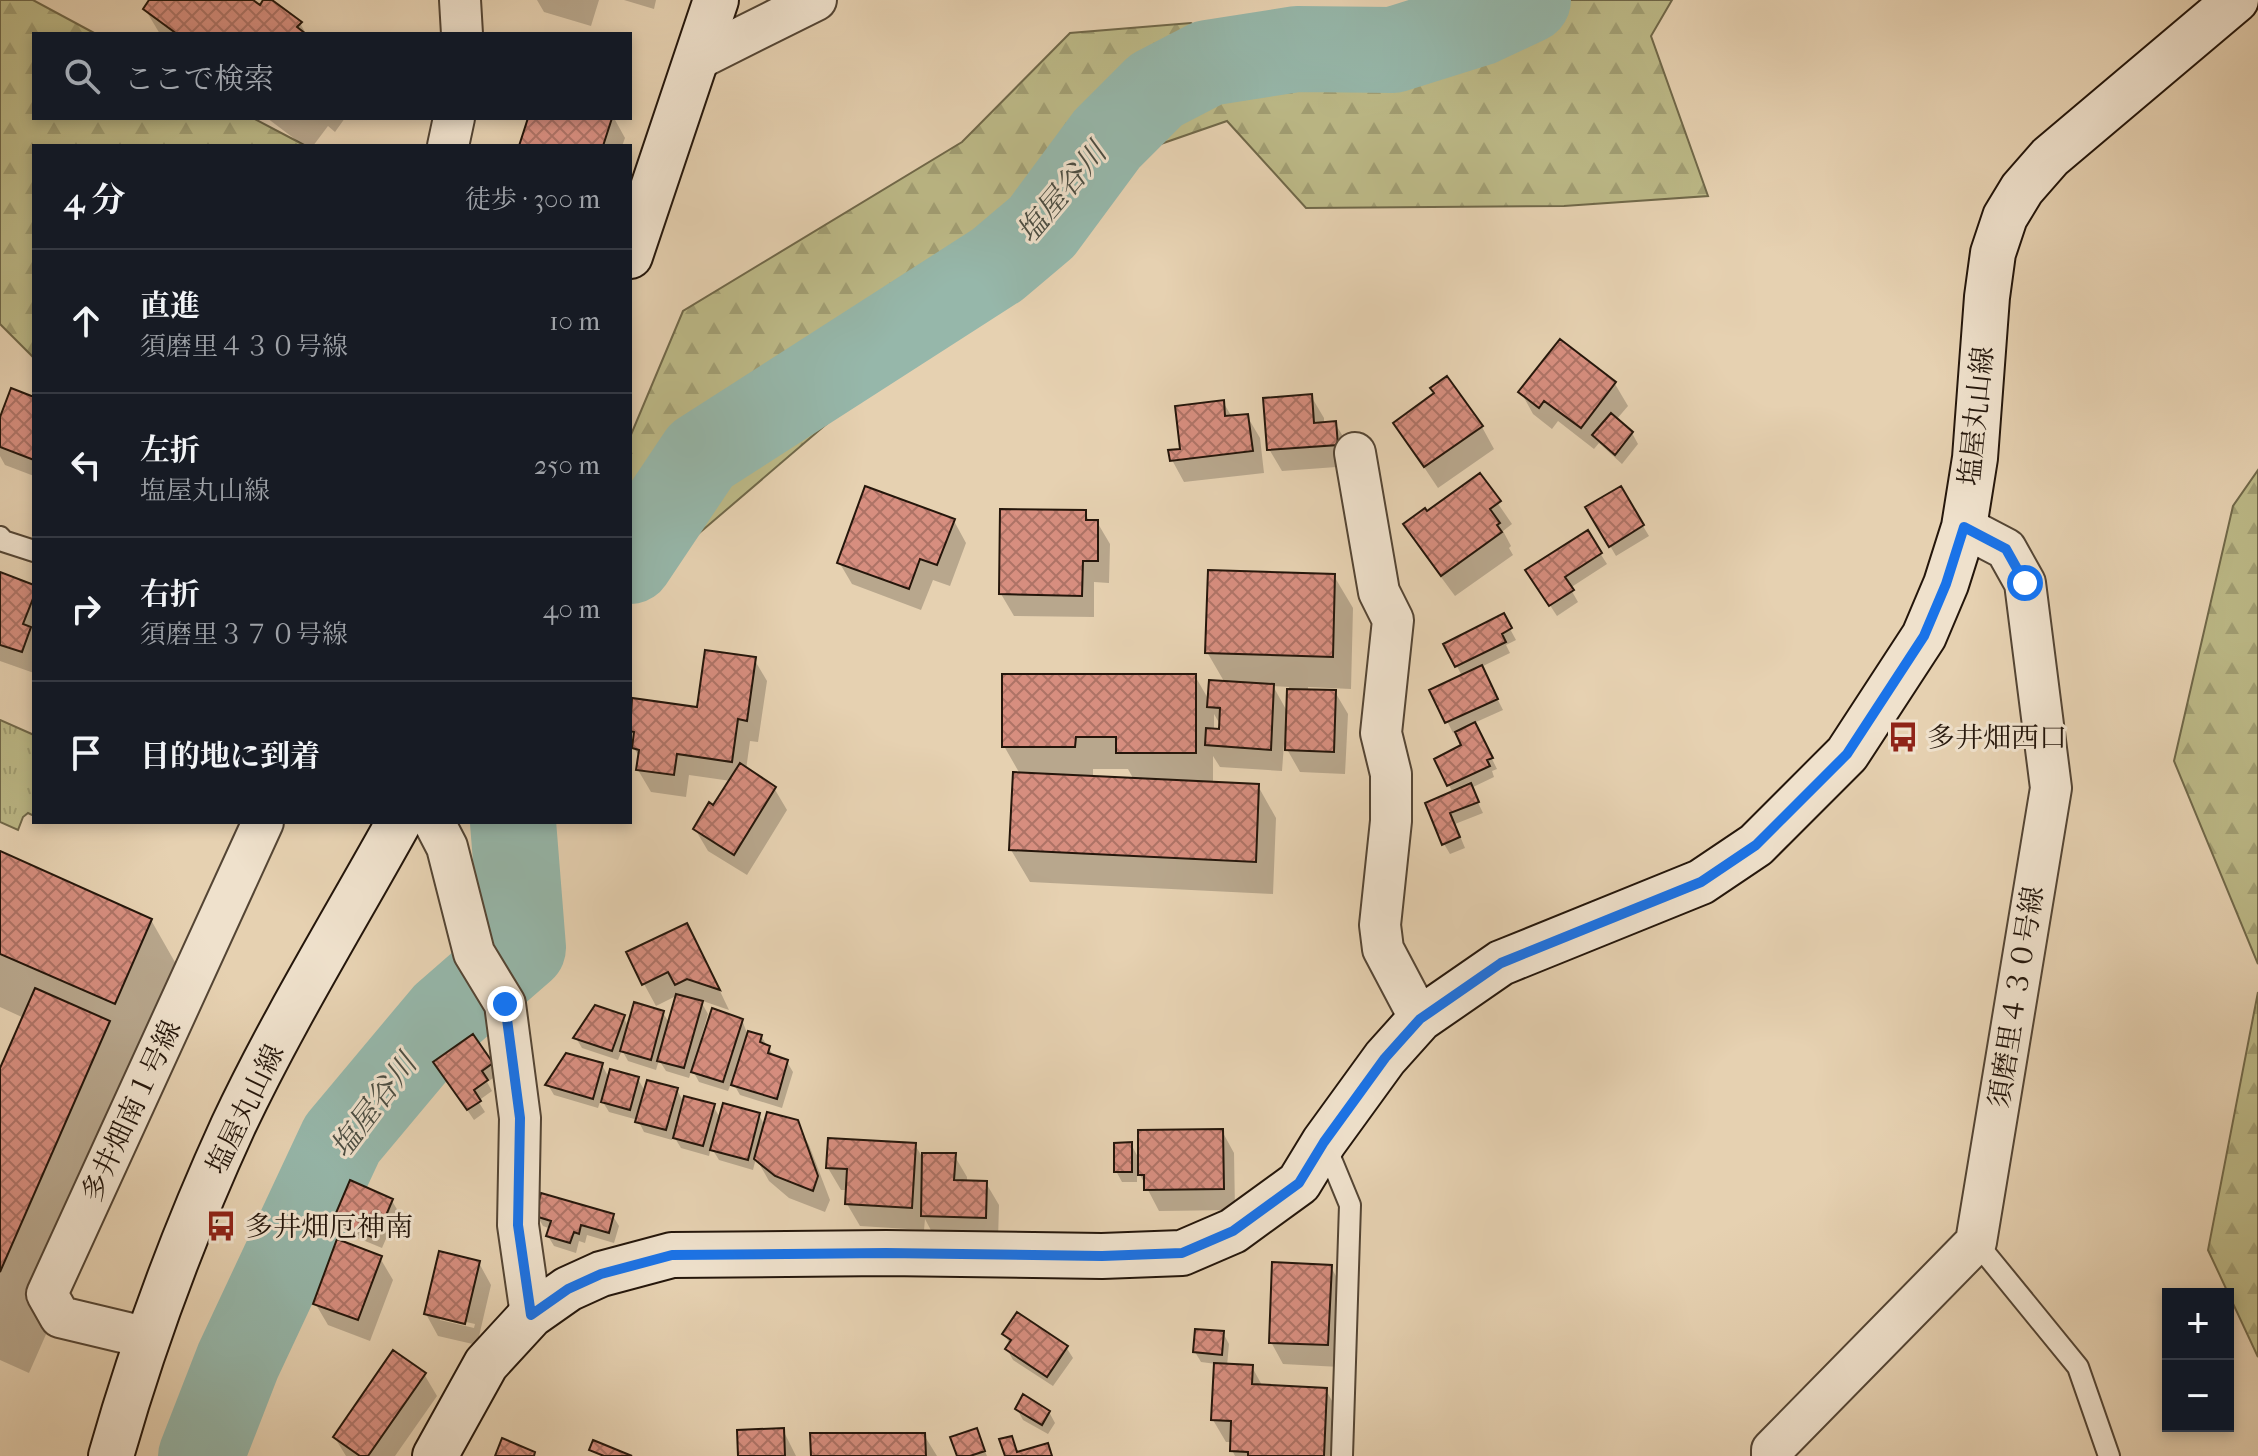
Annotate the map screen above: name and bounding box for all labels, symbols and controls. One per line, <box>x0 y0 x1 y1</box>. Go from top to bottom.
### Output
search box <box>32 32 632 120</box>
icon: search <box>60 54 104 98</box>
text: ここで検索 <box>124 62 274 97</box>
water label: 塩屋谷川 <box>1010 133 1116 250</box>
text: 4 分 <box>64 180 125 220</box>
text: 徒歩 · 300 m <box>465 184 600 215</box>
text: 直進 <box>140 289 200 324</box>
icon: ahead <box>64 299 108 343</box>
text: 10 m <box>549 306 600 337</box>
text: 須磨里４３０号線 <box>140 331 348 362</box>
street label: 塩屋丸山線 <box>1952 345 2000 487</box>
text: 左折 <box>140 433 200 468</box>
icon: left <box>64 443 108 487</box>
text: 250 m <box>534 450 600 481</box>
text: 塩屋丸山線 <box>140 475 270 506</box>
route start <box>2007 565 2043 601</box>
text: 右折 <box>140 577 200 612</box>
icon: right <box>64 587 108 631</box>
text: 40 m <box>543 594 600 625</box>
text: 須磨里３７０号線 <box>140 619 348 650</box>
bus stop icon: 多井畑西口 <box>1886 720 1920 754</box>
place label: 多井畑西口 <box>1927 721 2067 754</box>
icon: arrive <box>64 731 108 775</box>
text: 目的地に到着 <box>140 739 320 774</box>
street label: 須磨里４３０号線 <box>1982 884 2050 1110</box>
route end <box>487 986 523 1022</box>
street label: 多井畑南１号線 <box>75 1015 187 1207</box>
street label: 塩屋丸山線 <box>199 1039 291 1179</box>
water label: 塩屋谷川 <box>324 1045 426 1164</box>
bus stop icon: 多井畑厄神南 <box>204 1209 238 1243</box>
place label: 多井畑厄神南 <box>245 1210 413 1243</box>
map controls <box>2162 1288 2234 1432</box>
button: + <box>2162 1288 2234 1360</box>
button: − <box>2162 1360 2234 1432</box>

